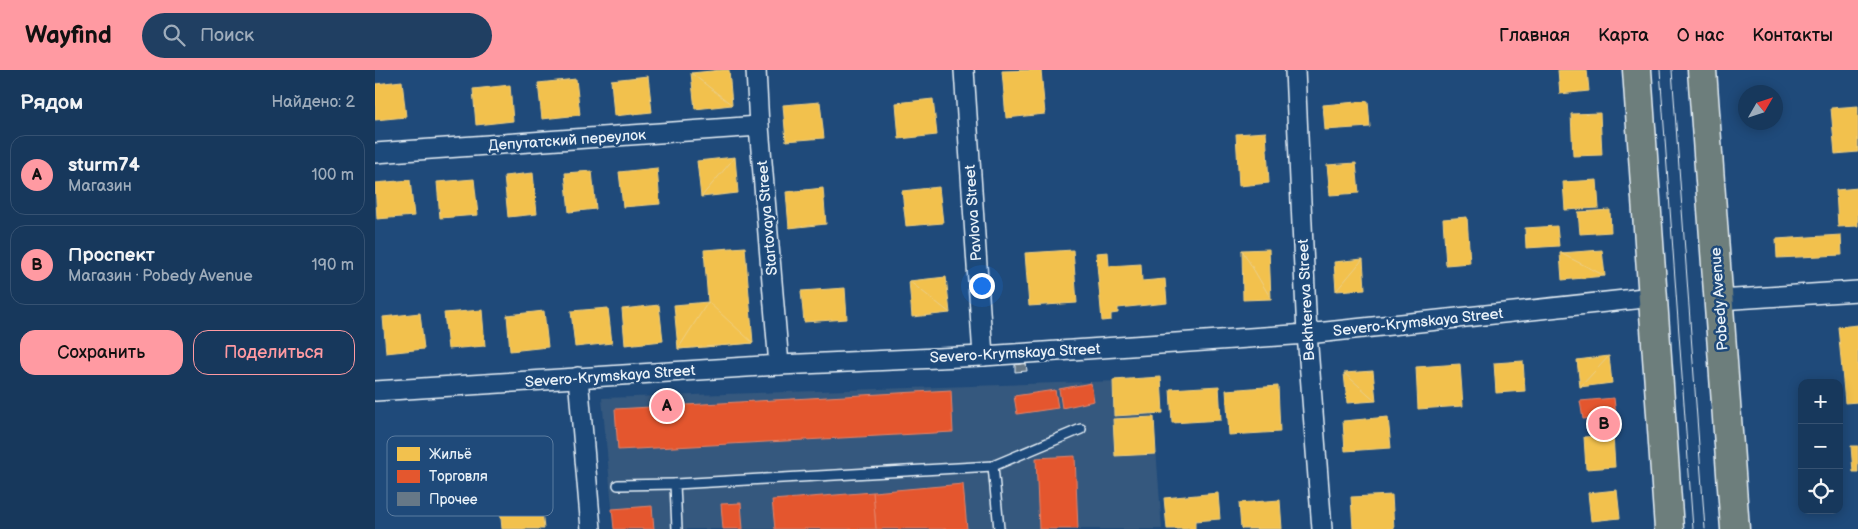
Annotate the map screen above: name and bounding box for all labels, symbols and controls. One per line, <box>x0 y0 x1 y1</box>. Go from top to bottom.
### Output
search box <box>142 13 492 58</box>
text: Wayfind <box>25 21 112 50</box>
icon: search <box>160 21 188 49</box>
text: Поиск <box>200 24 254 47</box>
text: Главная <box>1499 25 1570 46</box>
text: Карта <box>1598 25 1649 46</box>
text: О нас <box>1677 25 1724 46</box>
text: Контакты <box>1752 25 1833 46</box>
north arrow <box>1738 85 1783 130</box>
text: Рядом <box>20 90 83 115</box>
text: Найдено: 2 <box>271 93 355 112</box>
street label: Депутатский переулок <box>487 126 647 155</box>
text: sturm74 <box>68 154 140 177</box>
street label: Startovaya Street <box>753 159 782 276</box>
street label: Pavlova Street <box>961 164 986 262</box>
text: A <box>32 166 42 185</box>
text: 100 m <box>311 166 354 185</box>
text: Магазин <box>68 177 132 196</box>
street label: Bekhtereva Street <box>1294 238 1319 362</box>
text: Проспект <box>68 244 155 267</box>
street label: Pobedy Avenue <box>1706 247 1733 351</box>
text: B <box>31 256 43 275</box>
text: 190 m <box>312 256 354 275</box>
text: Магазин · Pobedy Avenue <box>68 267 253 286</box>
your location <box>969 273 995 299</box>
street label: Severo-Krymskaya Street <box>1332 304 1504 341</box>
button: Сохранить <box>20 330 183 375</box>
button: Поделиться <box>193 330 355 375</box>
street label: Severo-Krymskaya Street <box>929 340 1101 367</box>
street label: Severo-Krymskaya Street <box>524 361 696 392</box>
map controls <box>1798 379 1843 514</box>
button: + <box>1798 379 1843 424</box>
pin: A <box>651 387 683 425</box>
pin: B <box>1588 405 1620 443</box>
button: − <box>1798 424 1843 469</box>
legend <box>387 436 553 516</box>
text: Жильё <box>429 446 472 463</box>
text: Торговля <box>429 468 488 485</box>
button: locate <box>1798 469 1843 514</box>
text: Прочее <box>429 491 478 508</box>

